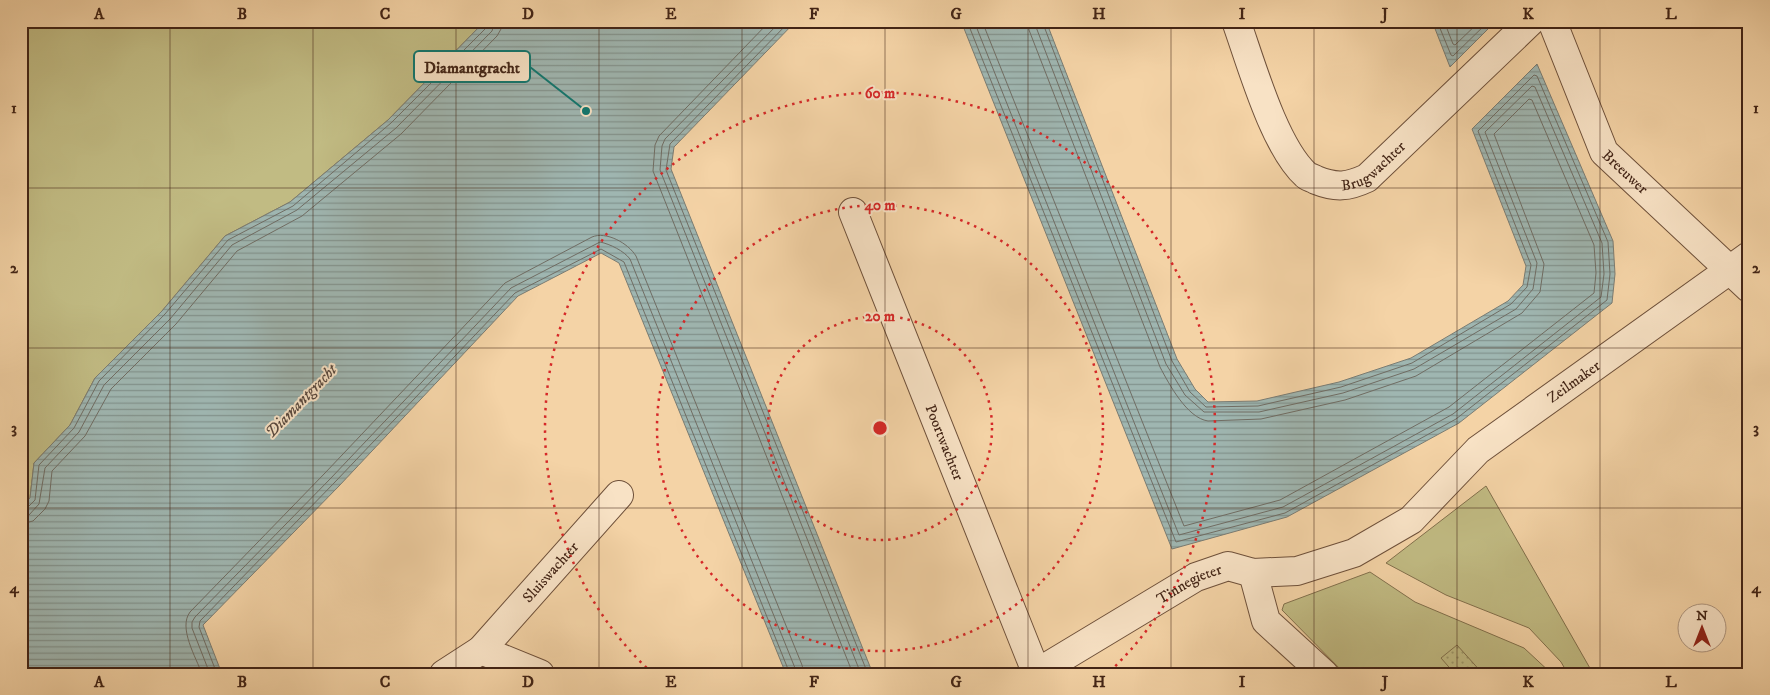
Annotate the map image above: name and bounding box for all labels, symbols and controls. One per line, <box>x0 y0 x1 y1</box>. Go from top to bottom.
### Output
text: A <box>93 4 105 24</box>
text: B <box>237 4 247 24</box>
text: C <box>380 4 390 24</box>
text: D <box>522 4 534 24</box>
text: E <box>665 4 677 24</box>
text: F <box>809 4 819 24</box>
text: G <box>950 4 962 24</box>
text: H <box>1092 4 1106 24</box>
text: I <box>1239 4 1246 24</box>
text: J <box>1380 4 1389 24</box>
text: K <box>1522 4 1534 24</box>
text: L <box>1665 4 1677 24</box>
callout: Diamantgracht <box>414 51 530 82</box>
text: Diamantgracht <box>424 58 521 78</box>
text: 60 m <box>865 84 896 103</box>
text: 1 <box>11 98 17 118</box>
text: 1 <box>1753 98 1759 118</box>
street label: Brugwachter <box>1340 137 1410 195</box>
street label: Breeuwer <box>1598 146 1652 198</box>
text: 40 m <box>863 196 896 215</box>
text: 2 <box>10 258 19 278</box>
text: 2 <box>1752 258 1761 278</box>
text: 20 m <box>865 307 896 326</box>
street label: Zeilmaker <box>1543 356 1604 407</box>
water label: Diamantgracht <box>261 359 342 442</box>
street label: Poortwachter <box>921 402 968 484</box>
text: 3 <box>11 418 17 438</box>
text: 3 <box>1753 418 1759 438</box>
centre of rings <box>871 419 889 437</box>
street label: Sluiswachter <box>518 537 583 607</box>
street label: Tinnegieter <box>1153 559 1225 608</box>
text: 4 <box>8 578 19 598</box>
text: 4 <box>1750 578 1761 598</box>
north arrow <box>1678 602 1728 652</box>
text: N <box>1696 607 1708 625</box>
text: A <box>93 672 105 692</box>
text: B <box>237 672 247 692</box>
text: C <box>380 672 390 692</box>
text: D <box>522 672 534 692</box>
text: E <box>665 672 677 692</box>
text: F <box>809 672 819 692</box>
text: G <box>950 672 962 692</box>
text: H <box>1092 672 1106 692</box>
text: I <box>1239 672 1246 692</box>
text: J <box>1380 672 1389 692</box>
text: K <box>1522 672 1534 692</box>
text: L <box>1665 672 1677 692</box>

